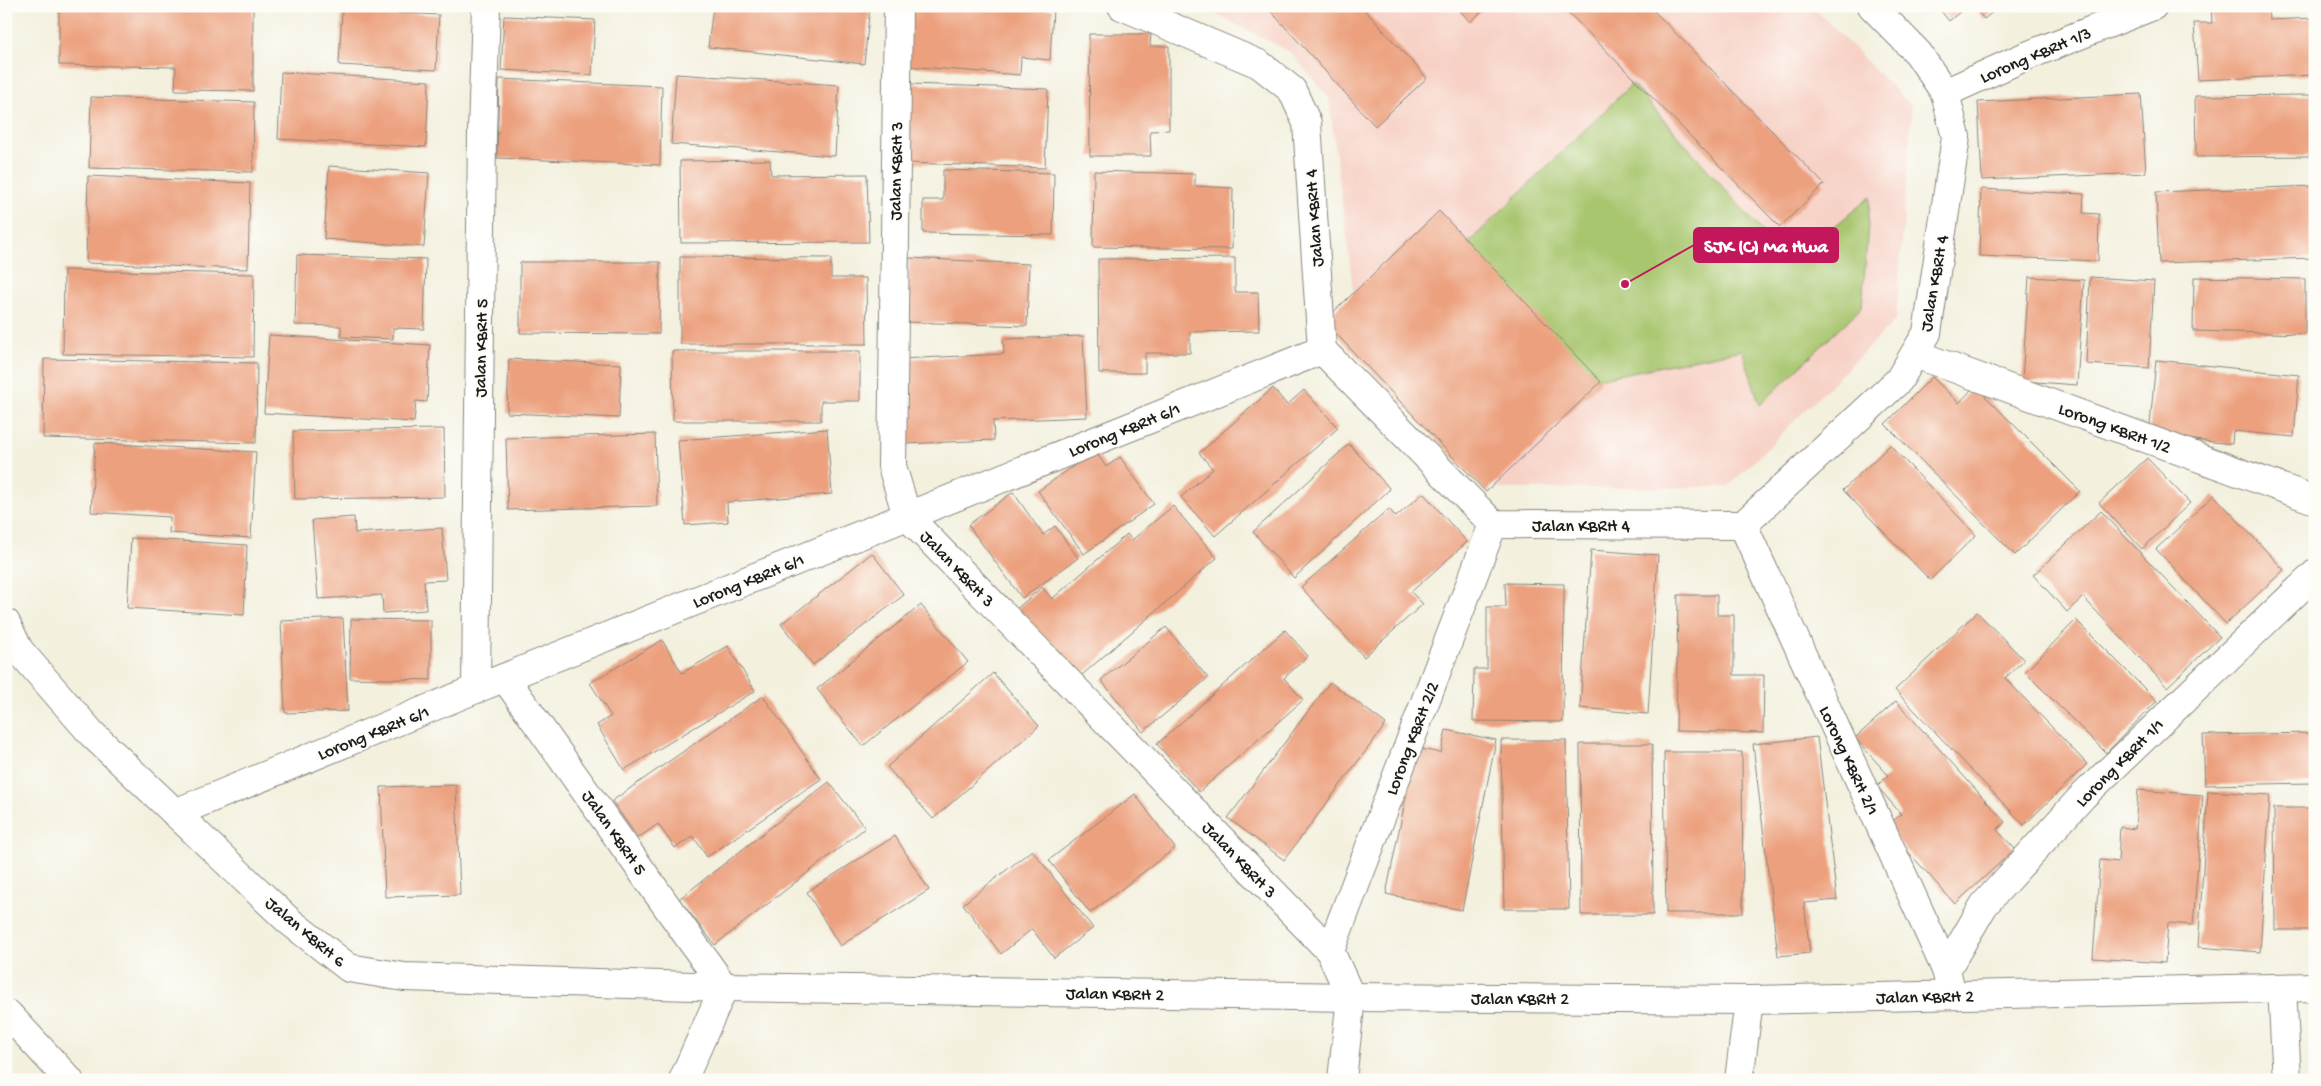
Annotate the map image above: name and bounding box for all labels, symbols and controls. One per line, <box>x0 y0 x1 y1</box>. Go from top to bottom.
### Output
street label: Lorong KBRH 1/3 <box>1977 23 2095 89</box>
street label: Jalan KBRH 3 <box>886 122 909 221</box>
street label: Jalan KBRH 4 <box>1302 168 1329 267</box>
callout: SJK (C) Ma Hwa <box>1694 228 1838 262</box>
street label: Jalan KBRH 4 <box>1917 233 1954 333</box>
text: SJK (C) Ma Hwa <box>1704 237 1829 260</box>
street label: Jalan KBRH 5 <box>471 298 494 398</box>
street label: Lorong KBRH 6/1 <box>1066 399 1184 463</box>
street label: Lorong KBRH 1/2 <box>2055 399 2173 459</box>
street label: Jalan KBRH 4 <box>1532 517 1630 538</box>
street label: Jalan KBRH 3 <box>914 527 998 613</box>
street label: Lorong KBRH 6/1 <box>690 550 808 614</box>
street label: Lorong KBRH 2/2 <box>1382 679 1445 799</box>
street label: Lorong KBRH 6/1 <box>315 702 433 766</box>
street label: Lorong KBRH 2/1 <box>1813 703 1882 819</box>
street label: Lorong KBRH 1/1 <box>2072 715 2169 812</box>
street label: Jalan KBRH 5 <box>576 787 650 880</box>
street label: Jalan KBRH 3 <box>1196 818 1280 904</box>
street label: Jalan KBRH 6 <box>260 893 350 973</box>
street label: Jalan KBRH 2 <box>1066 984 1164 1007</box>
street label: Jalan KBRH 2 <box>1876 987 1974 1010</box>
street label: Jalan KBRH 2 <box>1471 990 1569 1011</box>

